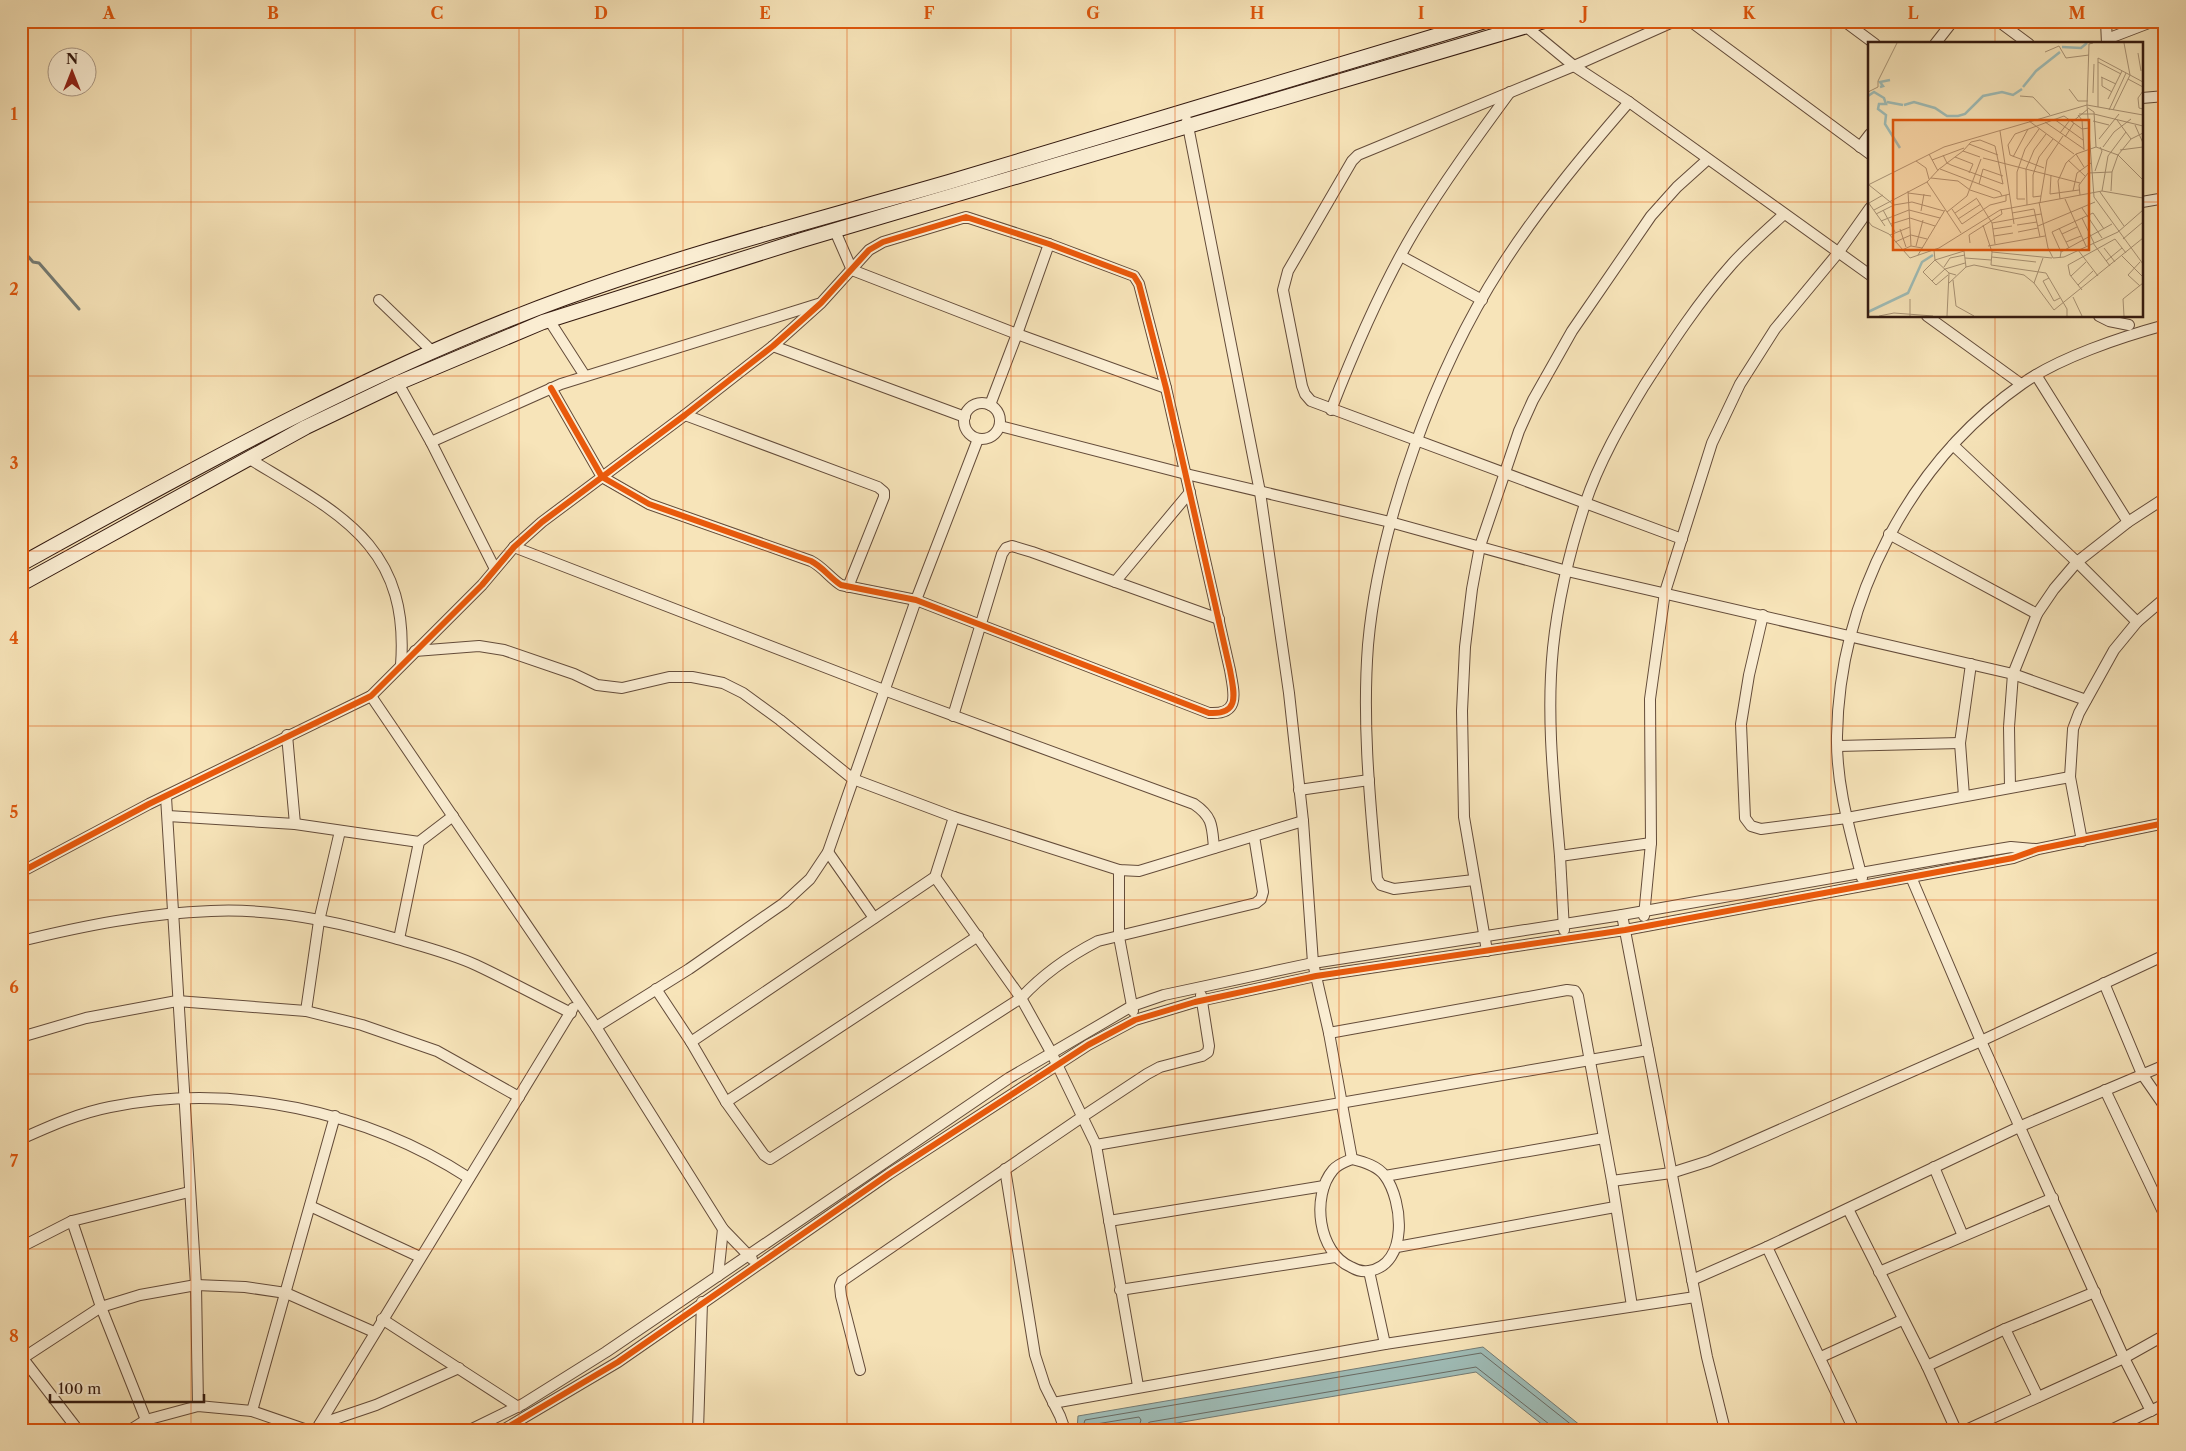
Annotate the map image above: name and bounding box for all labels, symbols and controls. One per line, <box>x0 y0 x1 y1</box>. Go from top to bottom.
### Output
text: A <box>102 3 116 23</box>
text: B <box>267 3 279 23</box>
text: C <box>431 3 443 23</box>
text: D <box>594 3 608 23</box>
text: E <box>759 3 771 23</box>
text: F <box>924 3 935 23</box>
text: G <box>1086 3 1100 23</box>
text: H <box>1250 3 1264 23</box>
text: I <box>1418 3 1425 23</box>
text: J <box>1579 3 1588 23</box>
text: K <box>1743 3 1757 23</box>
text: L <box>1907 3 1919 23</box>
text: M <box>2069 3 2086 23</box>
inset map <box>1868 42 2144 318</box>
north arrow <box>48 48 98 98</box>
text: N <box>66 50 78 68</box>
text: 1 <box>10 104 18 124</box>
text: 2 <box>9 279 19 299</box>
text: 3 <box>9 453 19 473</box>
text: 4 <box>9 628 19 648</box>
text: 5 <box>10 802 19 822</box>
text: 6 <box>9 977 19 997</box>
text: 7 <box>10 1151 19 1171</box>
text: 8 <box>9 1326 19 1346</box>
scale bar <box>50 1371 204 1403</box>
text: 100 m <box>58 1379 101 1398</box>

